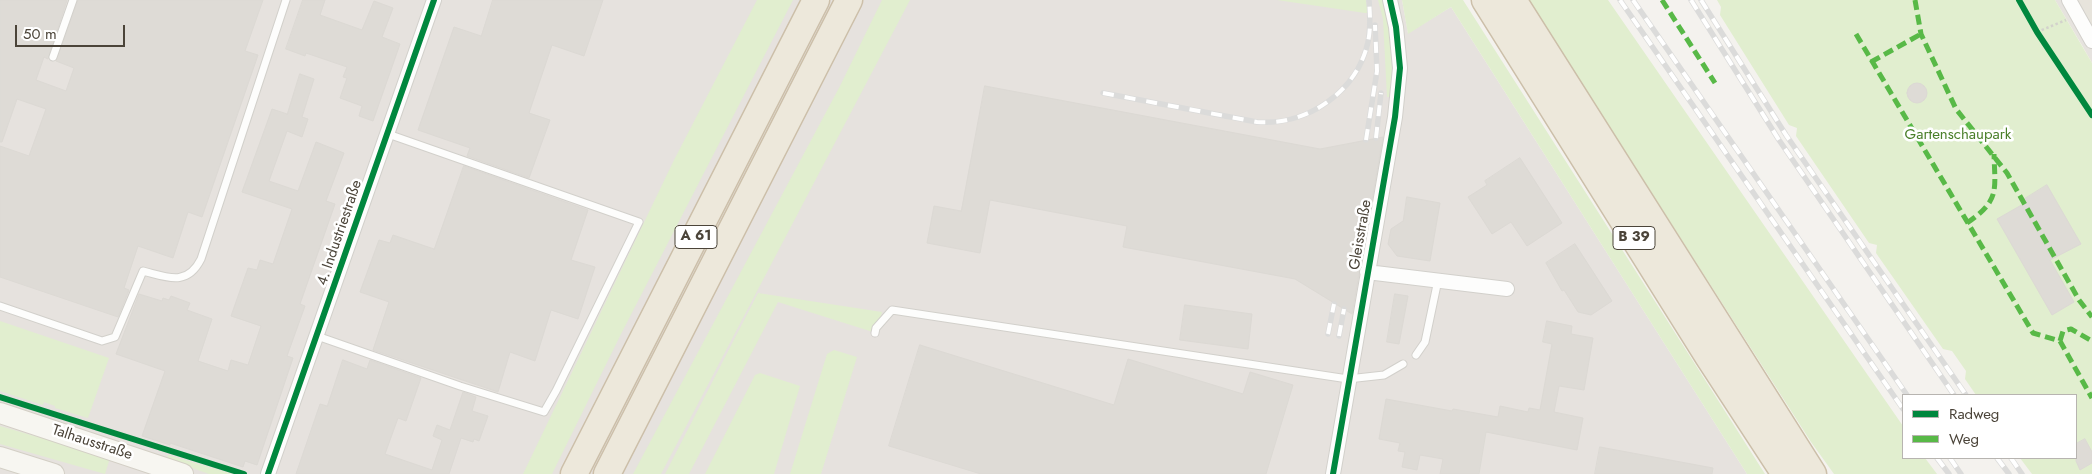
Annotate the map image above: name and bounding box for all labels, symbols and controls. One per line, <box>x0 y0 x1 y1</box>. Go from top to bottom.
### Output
scale bar <box>18 15 128 47</box>
text: 50 m <box>23 23 57 45</box>
park label: Gartenschaupark <box>1905 126 2011 144</box>
street label: 4. Industriestraße <box>314 178 366 288</box>
street label: Gleisstraße <box>1346 199 1376 271</box>
road number: A 61 <box>675 226 717 248</box>
road number: B 39 <box>1613 227 1655 250</box>
legend <box>1902 394 2077 459</box>
text: Radweg <box>1949 403 1999 425</box>
street label: Talhausstraße <box>50 422 134 464</box>
text: Weg <box>1949 428 1979 450</box>

